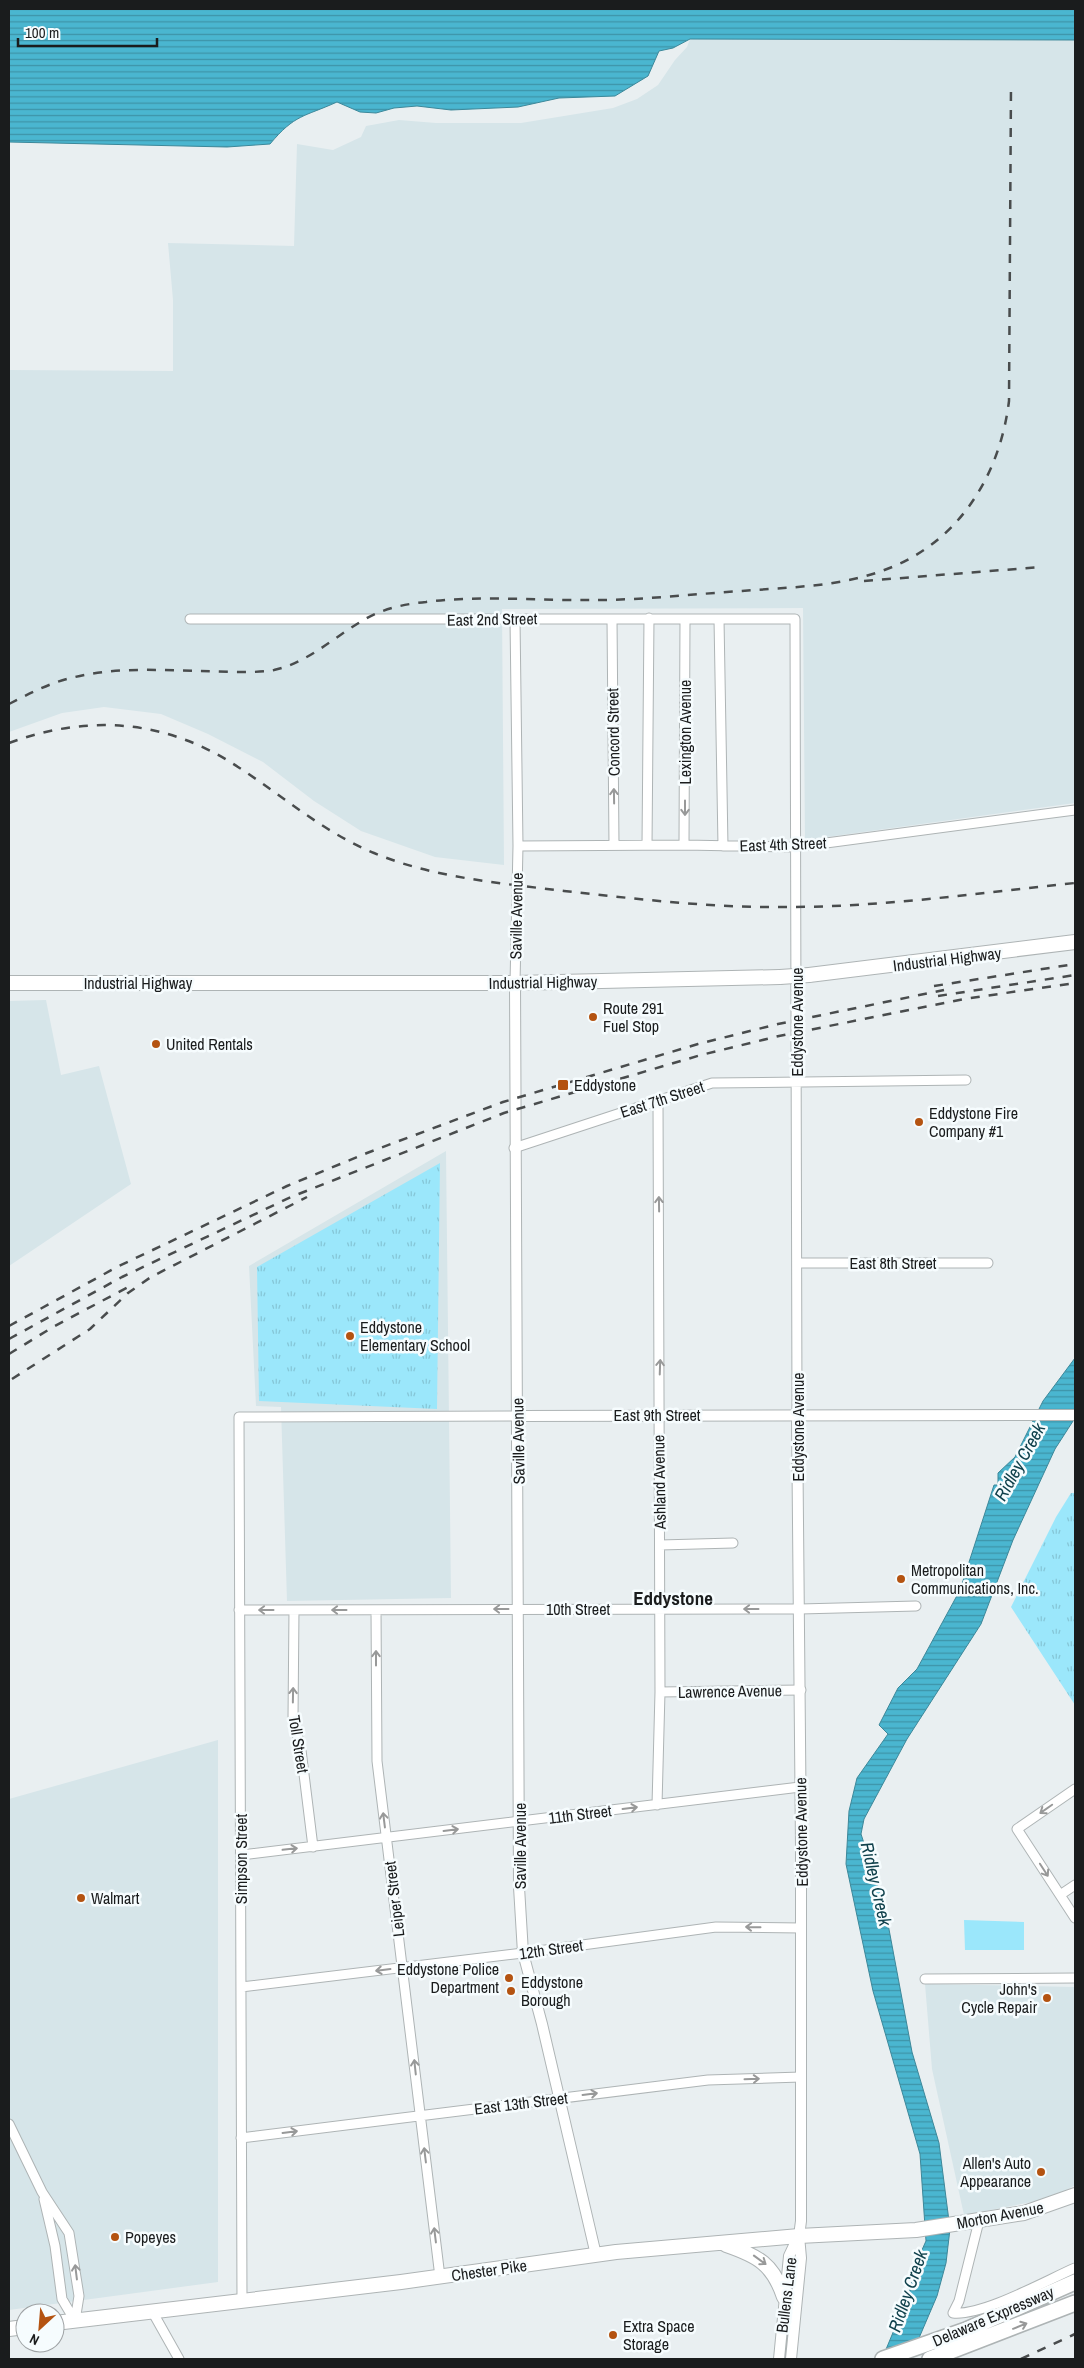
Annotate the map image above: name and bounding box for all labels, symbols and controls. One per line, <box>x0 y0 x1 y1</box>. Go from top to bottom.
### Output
scale bar <box>18 15 156 47</box>
text: 100 m <box>25 22 59 43</box>
street label: East 2nd Street <box>447 607 538 631</box>
street label: Lexington Avenue <box>674 680 696 784</box>
street label: Concord Street <box>601 687 625 776</box>
one-way arrow <box>609 789 618 805</box>
one-way arrow <box>680 800 689 816</box>
street label: East 4th Street <box>739 831 827 857</box>
street label: Saville Avenue <box>504 873 528 959</box>
street label: Industrial Highway <box>892 941 1003 977</box>
street label: Eddystone Avenue <box>786 967 808 1077</box>
street label: Industrial Highway <box>488 970 598 994</box>
street label: Industrial Highway <box>84 972 193 994</box>
place label: Route 291 Fuel Stop <box>603 997 664 1037</box>
marker: Route 291 Fuel Stop <box>587 1011 599 1023</box>
place label: United Rentals <box>166 1033 253 1055</box>
marker: United Rentals <box>150 1038 162 1050</box>
place label: Eddystone <box>574 1074 636 1096</box>
street label: East 7th Street <box>617 1075 707 1123</box>
marker: Eddystone <box>556 1078 570 1092</box>
place label: Eddystone Fire Company #1 <box>929 1102 1018 1142</box>
marker: Eddystone Fire Company #1 <box>913 1116 925 1128</box>
one-way arrow <box>654 1196 664 1212</box>
street label: East 8th Street <box>850 1252 937 1274</box>
place label: Eddystone Elementary School <box>360 1316 470 1356</box>
marker: Eddystone Elementary School <box>344 1330 356 1342</box>
one-way arrow <box>655 1359 664 1375</box>
street label: Eddystone Avenue <box>787 1372 809 1482</box>
street label: Saville Avenue <box>506 1398 530 1484</box>
street label: East 9th Street <box>614 1404 701 1426</box>
water label: Ridley Creek <box>988 1418 1051 1505</box>
street label: Ashland Avenue <box>647 1435 671 1530</box>
place label: Metropolitan Communications, Inc. <box>911 1559 1039 1599</box>
marker: Metropolitan Communications, Inc. <box>895 1573 907 1585</box>
district label: Eddystone <box>633 1585 713 1611</box>
street label: 10th Street <box>546 1598 610 1620</box>
one-way arrow <box>494 1604 510 1614</box>
one-way arrow <box>744 1604 760 1614</box>
one-way arrow <box>259 1605 275 1615</box>
one-way arrow <box>331 1605 348 1615</box>
one-way arrow <box>371 1650 381 1666</box>
street label: Lawrence Avenue <box>678 1679 782 1703</box>
one-way arrow <box>288 1687 298 1704</box>
street label: Toll Street <box>284 1713 314 1775</box>
street label: Eddystone Avenue <box>789 1777 813 1887</box>
street label: 11th Street <box>547 1799 613 1829</box>
street label: Saville Avenue <box>509 1803 531 1889</box>
one-way arrow <box>621 1803 637 1813</box>
one-way arrow <box>1040 1804 1054 1814</box>
one-way arrow <box>379 1812 389 1828</box>
street label: Simpson Street <box>230 1813 252 1904</box>
one-way arrow <box>443 1825 459 1835</box>
water label: Ridley Creek <box>855 1840 898 1929</box>
one-way arrow <box>281 1844 297 1854</box>
street label: Leiper Street <box>378 1860 410 1938</box>
one-way arrow <box>1039 1862 1049 1876</box>
place label: Walmart <box>91 1887 140 1909</box>
marker: Walmart <box>75 1892 87 1904</box>
one-way arrow <box>745 1922 761 1932</box>
street label: 12th Street <box>518 1934 585 1964</box>
place label: Eddystone Police Department <box>397 1958 499 1998</box>
one-way arrow <box>375 1965 391 1975</box>
place label: Eddystone Borough <box>521 1971 583 2011</box>
marker: Eddystone Police Department <box>503 1972 515 1984</box>
place label: John's Cycle Repair <box>961 1978 1038 2018</box>
marker: Eddystone Borough <box>505 1985 517 1997</box>
marker: John's Cycle Repair <box>1041 1992 1053 2004</box>
one-way arrow <box>410 2059 420 2075</box>
one-way arrow <box>744 2074 760 2084</box>
street label: East 13th Street <box>473 2086 569 2120</box>
one-way arrow <box>582 2089 598 2099</box>
one-way arrow <box>282 2127 298 2137</box>
one-way arrow <box>420 2147 430 2163</box>
place label: Allen's Auto Appearance <box>959 2152 1031 2192</box>
marker: Allen's Auto Appearance <box>1035 2166 1047 2178</box>
street label: Morton Avenue <box>955 2196 1045 2234</box>
place label: Popeyes <box>125 2226 176 2248</box>
one-way arrow <box>430 2228 440 2244</box>
marker: Popeyes <box>109 2231 121 2243</box>
water label: Ridley Creek <box>882 2246 933 2335</box>
street label: Chester Pike <box>450 2254 528 2286</box>
one-way arrow <box>753 2255 767 2265</box>
street label: Bullens Lane <box>770 2256 802 2334</box>
one-way arrow <box>71 2265 81 2281</box>
street label: Delaware Expressway <box>929 2280 1057 2351</box>
north arrow <box>15 2303 65 2353</box>
place label: Extra Space Storage <box>623 2315 694 2355</box>
one-way arrow <box>1012 2320 1027 2330</box>
marker: Extra Space Storage <box>607 2329 619 2341</box>
text: N <box>27 2330 42 2350</box>

